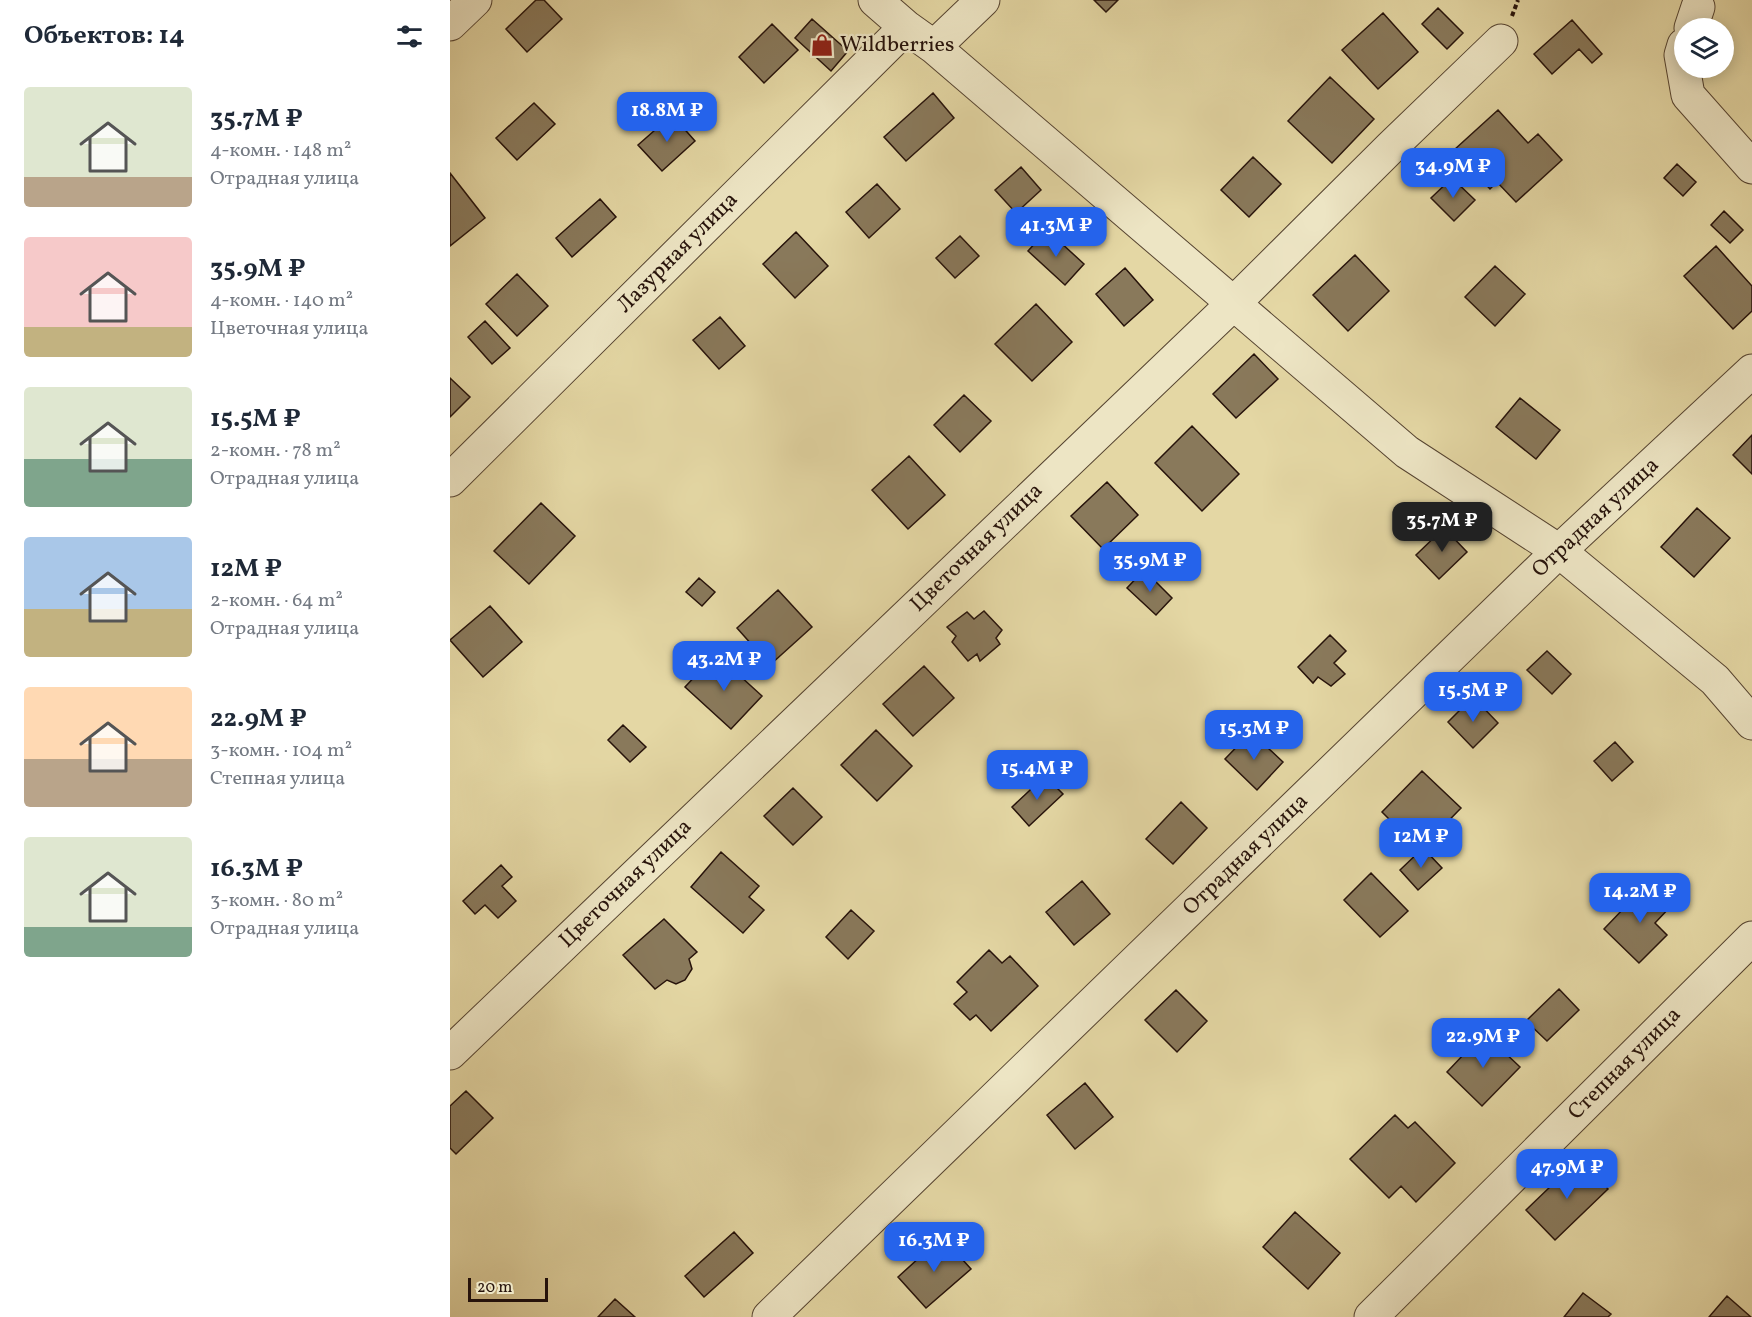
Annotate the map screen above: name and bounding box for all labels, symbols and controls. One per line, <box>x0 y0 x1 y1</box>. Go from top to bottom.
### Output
text: Объектов: 14 <box>24 18 185 54</box>
map controls <box>1674 18 1734 78</box>
button: layers <box>1674 18 1734 78</box>
icon: filters <box>393 20 426 53</box>
place label: Wildberries <box>840 30 954 61</box>
shop icon: Wildberries <box>809 32 835 58</box>
pin: 18.8M ₽ <box>612 92 722 143</box>
text: 18.8M ₽ <box>631 97 703 125</box>
text: 35.7M ₽ <box>210 101 303 137</box>
icon: home <box>72 111 144 183</box>
text: 4-комн. · 148 m² <box>210 137 351 165</box>
pin: 34.9M ₽ <box>1398 148 1508 199</box>
text: 34.9M ₽ <box>1415 153 1491 181</box>
text: Отрадная улица <box>210 165 359 193</box>
street label: Лазурная улица <box>610 185 746 321</box>
pin: 41.3M ₽ <box>1001 207 1111 258</box>
text: 41.3M ₽ <box>1020 212 1092 240</box>
text: 35.9M ₽ <box>210 251 306 287</box>
icon: home <box>72 261 144 333</box>
text: 4-комн. · 140 m² <box>210 287 353 315</box>
text: Цветочная улица <box>210 315 368 343</box>
text: 15.5M ₽ <box>210 401 301 437</box>
icon: home <box>72 411 144 483</box>
text: 2-комн. · 78 m² <box>210 437 341 465</box>
street label: Отрадная улица <box>1525 451 1667 585</box>
text: Отрадная улица <box>210 465 359 493</box>
street label: Цветочная улица <box>904 476 1050 620</box>
pin: 35.7M ₽ <box>1387 502 1497 553</box>
text: 35.7M ₽ <box>1406 507 1478 535</box>
pin: 35.9M ₽ <box>1095 542 1205 593</box>
text: 35.9M ₽ <box>1113 547 1187 575</box>
text: 12M ₽ <box>210 551 282 587</box>
icon: home <box>72 561 144 633</box>
text: 2-комн. · 64 m² <box>210 587 343 615</box>
text: Отрадная улица <box>210 615 359 643</box>
pin: 43.2M ₽ <box>669 641 779 692</box>
text: 43.2M ₽ <box>687 646 761 674</box>
pin: 15.5M ₽ <box>1418 672 1528 723</box>
text: 15.5M ₽ <box>1438 677 1508 705</box>
text: 22.9M ₽ <box>210 701 307 737</box>
pin: 15.3M ₽ <box>1199 710 1309 761</box>
icon: home <box>72 711 144 783</box>
text: 15.3M ₽ <box>1219 715 1289 743</box>
text: 3-комн. · 104 m² <box>210 737 352 765</box>
pin: 15.4M ₽ <box>982 750 1092 801</box>
text: 15.4M ₽ <box>1001 755 1073 783</box>
text: Степная улица <box>210 765 345 793</box>
street label: Отрадная улица <box>1176 787 1316 923</box>
street label: Цветочная улица <box>553 812 699 956</box>
pin: 12M ₽ <box>1379 818 1463 869</box>
text: 12M ₽ <box>1393 823 1449 851</box>
text: 16.3M ₽ <box>210 851 303 887</box>
icon: home <box>72 861 144 933</box>
pin: 14.2M ₽ <box>1585 873 1695 924</box>
text: 14.2M ₽ <box>1603 878 1677 906</box>
text: 3-комн. · 80 m² <box>210 887 343 915</box>
text: Отрадная улица <box>210 915 359 943</box>
street label: Степная улица <box>1561 1000 1689 1128</box>
pin: 22.9M ₽ <box>1428 1018 1538 1069</box>
text: 22.9M ₽ <box>1446 1023 1520 1051</box>
pin: 47.9M ₽ <box>1512 1149 1622 1200</box>
text: 47.9M ₽ <box>1530 1154 1604 1182</box>
pin: 16.3M ₽ <box>879 1222 989 1273</box>
text: 16.3M ₽ <box>898 1227 970 1255</box>
scale bar <box>468 1275 548 1302</box>
text: 20 m <box>477 1277 512 1299</box>

